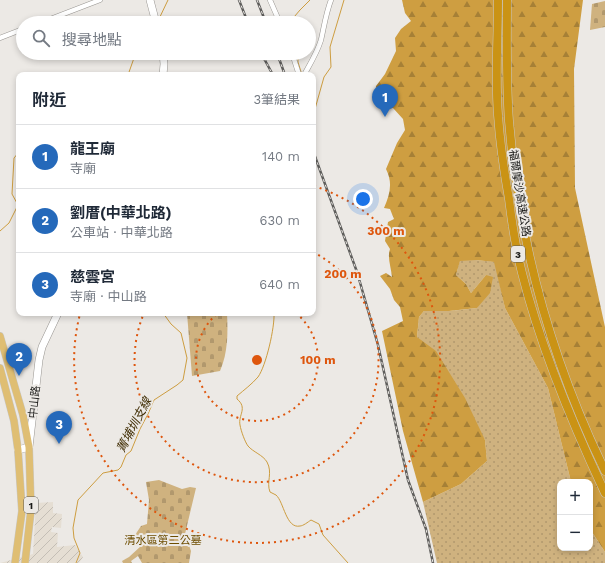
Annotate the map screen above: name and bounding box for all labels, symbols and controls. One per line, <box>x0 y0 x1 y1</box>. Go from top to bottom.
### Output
search box <box>16 16 316 60</box>
icon: search <box>30 27 52 49</box>
text: 搜尋地點 <box>62 31 122 49</box>
pin: 1 <box>372 84 398 117</box>
text: 附近 <box>32 90 66 110</box>
text: 3筆結果 <box>253 92 300 107</box>
text: 龍王廟 <box>70 140 115 158</box>
text: 1 <box>42 149 48 164</box>
text: 140 m <box>262 149 300 164</box>
street label: 福爾摩沙高速公路 <box>506 149 533 238</box>
text: 寺廟 <box>70 161 96 176</box>
your location <box>353 189 373 209</box>
text: 劉厝(中華北路) <box>70 204 172 222</box>
text: 2 <box>41 213 49 228</box>
text: 630 m <box>260 213 300 228</box>
text: 300 m <box>367 224 405 238</box>
text: 公車站 · 中華北路 <box>70 225 173 240</box>
road number: 3 <box>511 246 525 262</box>
text: 200 m <box>324 267 362 281</box>
text: 慈雲宮 <box>70 268 115 286</box>
text: 3 <box>41 277 49 292</box>
text: 640 m <box>259 277 300 292</box>
text: 寺廟 · 中山路 <box>70 289 147 304</box>
pin: 2 <box>6 343 32 376</box>
centre of rings <box>250 353 264 367</box>
text: 100 m <box>300 353 336 367</box>
street label: 中山路 <box>26 385 43 419</box>
water label: 菁埔圳支線 <box>114 393 155 455</box>
pin: 3 <box>46 411 72 444</box>
map controls <box>557 479 593 551</box>
button: + <box>557 479 593 515</box>
road number: 1 <box>24 497 38 513</box>
button: − <box>557 515 593 551</box>
park label: 清水區第二公墓 <box>125 534 202 547</box>

